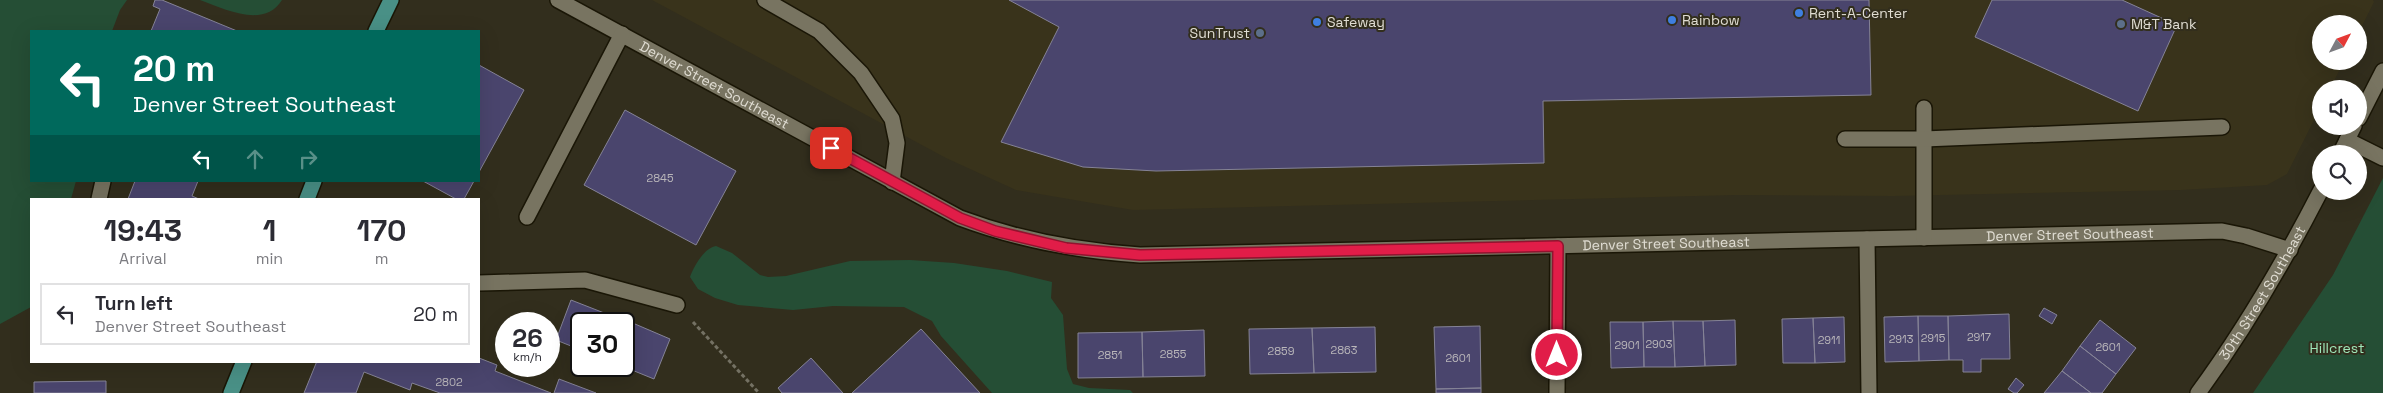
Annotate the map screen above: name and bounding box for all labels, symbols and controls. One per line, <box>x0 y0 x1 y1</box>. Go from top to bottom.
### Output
place label: Rent-A-Center <box>1809 4 1907 22</box>
marker: Rent-A-Center <box>1793 7 1805 19</box>
place label: Rainbow <box>1682 11 1740 29</box>
place label: Safeway <box>1327 13 1385 31</box>
marker: Rainbow <box>1666 14 1678 26</box>
place label: M&T Bank <box>2131 15 2197 33</box>
north arrow <box>2312 15 2368 70</box>
map controls <box>2312 15 2367 200</box>
marker: Safeway <box>1311 16 1323 28</box>
marker: M&T Bank <box>2115 18 2127 30</box>
place label: SunTrust <box>1190 24 1250 42</box>
marker: SunTrust <box>1254 27 1266 39</box>
street label: Denver Street Southeast <box>636 37 792 133</box>
text: 20 m <box>133 47 215 91</box>
icon: left <box>50 50 115 115</box>
button: sound <box>2312 80 2367 135</box>
text: Denver Street Southeast <box>133 90 396 118</box>
pin <box>810 127 852 169</box>
icon: arrive <box>817 134 845 162</box>
icon: left <box>188 145 216 173</box>
icon: ahead <box>241 145 269 173</box>
icon: right <box>294 145 322 173</box>
button: search <box>2312 145 2367 200</box>
house number: 2845 <box>647 171 674 185</box>
text: 19:43 <box>104 211 182 250</box>
text: 1 <box>263 211 276 250</box>
text: 170 <box>357 211 406 250</box>
street label: 30th Street Southeast <box>2215 223 2309 363</box>
street label: Denver Street Southeast <box>1986 224 2154 245</box>
street label: Denver Street Southeast <box>1582 232 1750 254</box>
text: Arrival <box>119 248 167 269</box>
text: min <box>256 248 283 269</box>
text: m <box>375 248 388 269</box>
text: Turn left <box>95 291 173 316</box>
icon: left <box>52 300 80 328</box>
text: 20 m <box>413 302 458 327</box>
speed limit sign: 30 <box>570 312 635 377</box>
text: Denver Street Southeast <box>95 316 286 337</box>
text: 26 <box>512 322 543 354</box>
position arrow <box>1530 328 1582 380</box>
house number: 2917 <box>1967 330 1991 344</box>
house number: 2915 <box>1921 331 1946 345</box>
house number: 2913 <box>1889 332 1914 346</box>
house number: 2911 <box>1818 333 1840 347</box>
house number: 2903 <box>1645 337 1673 351</box>
house number: 2901 <box>1615 338 1640 352</box>
park label: Hillcrest <box>2310 339 2364 357</box>
house number: 2601 <box>2095 340 2121 354</box>
house number: 2863 <box>1331 343 1358 357</box>
house number: 2859 <box>1268 344 1295 358</box>
house number: 2855 <box>1160 347 1187 361</box>
house number: 2851 <box>1098 348 1122 362</box>
text: km/h <box>513 349 542 365</box>
house number: 2601 <box>1445 351 1471 365</box>
house number: 2802 <box>435 375 463 389</box>

